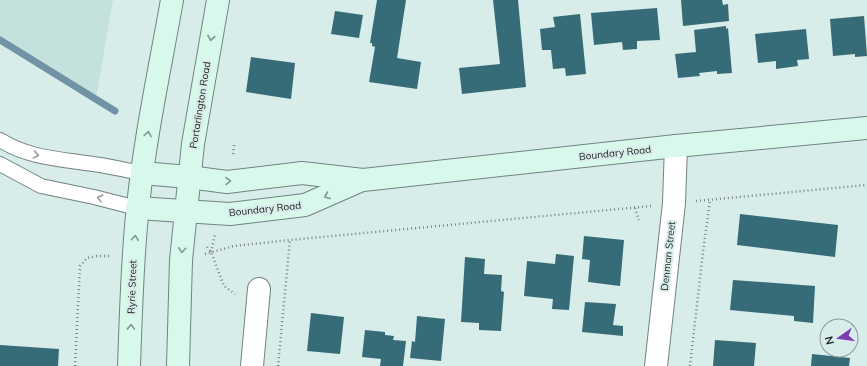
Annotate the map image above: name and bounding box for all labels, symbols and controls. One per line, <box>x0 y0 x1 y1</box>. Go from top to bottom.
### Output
one-way arrow <box>207 35 216 42</box>
street label: Portarlington Road <box>187 61 213 149</box>
one-way arrow <box>144 131 152 138</box>
street label: Boundary Road <box>578 143 652 163</box>
one-way arrow <box>33 150 39 158</box>
one-way arrow <box>225 177 231 185</box>
one-way arrow <box>324 191 331 199</box>
one-way arrow <box>96 195 103 203</box>
street label: Boundary Road <box>228 199 302 219</box>
street label: Denman Street <box>658 220 678 291</box>
one-way arrow <box>130 235 139 241</box>
one-way arrow <box>178 247 187 253</box>
street label: Ryrie Street <box>125 259 139 314</box>
north arrow <box>819 318 859 358</box>
one-way arrow <box>126 324 135 330</box>
text: N <box>821 335 837 346</box>

